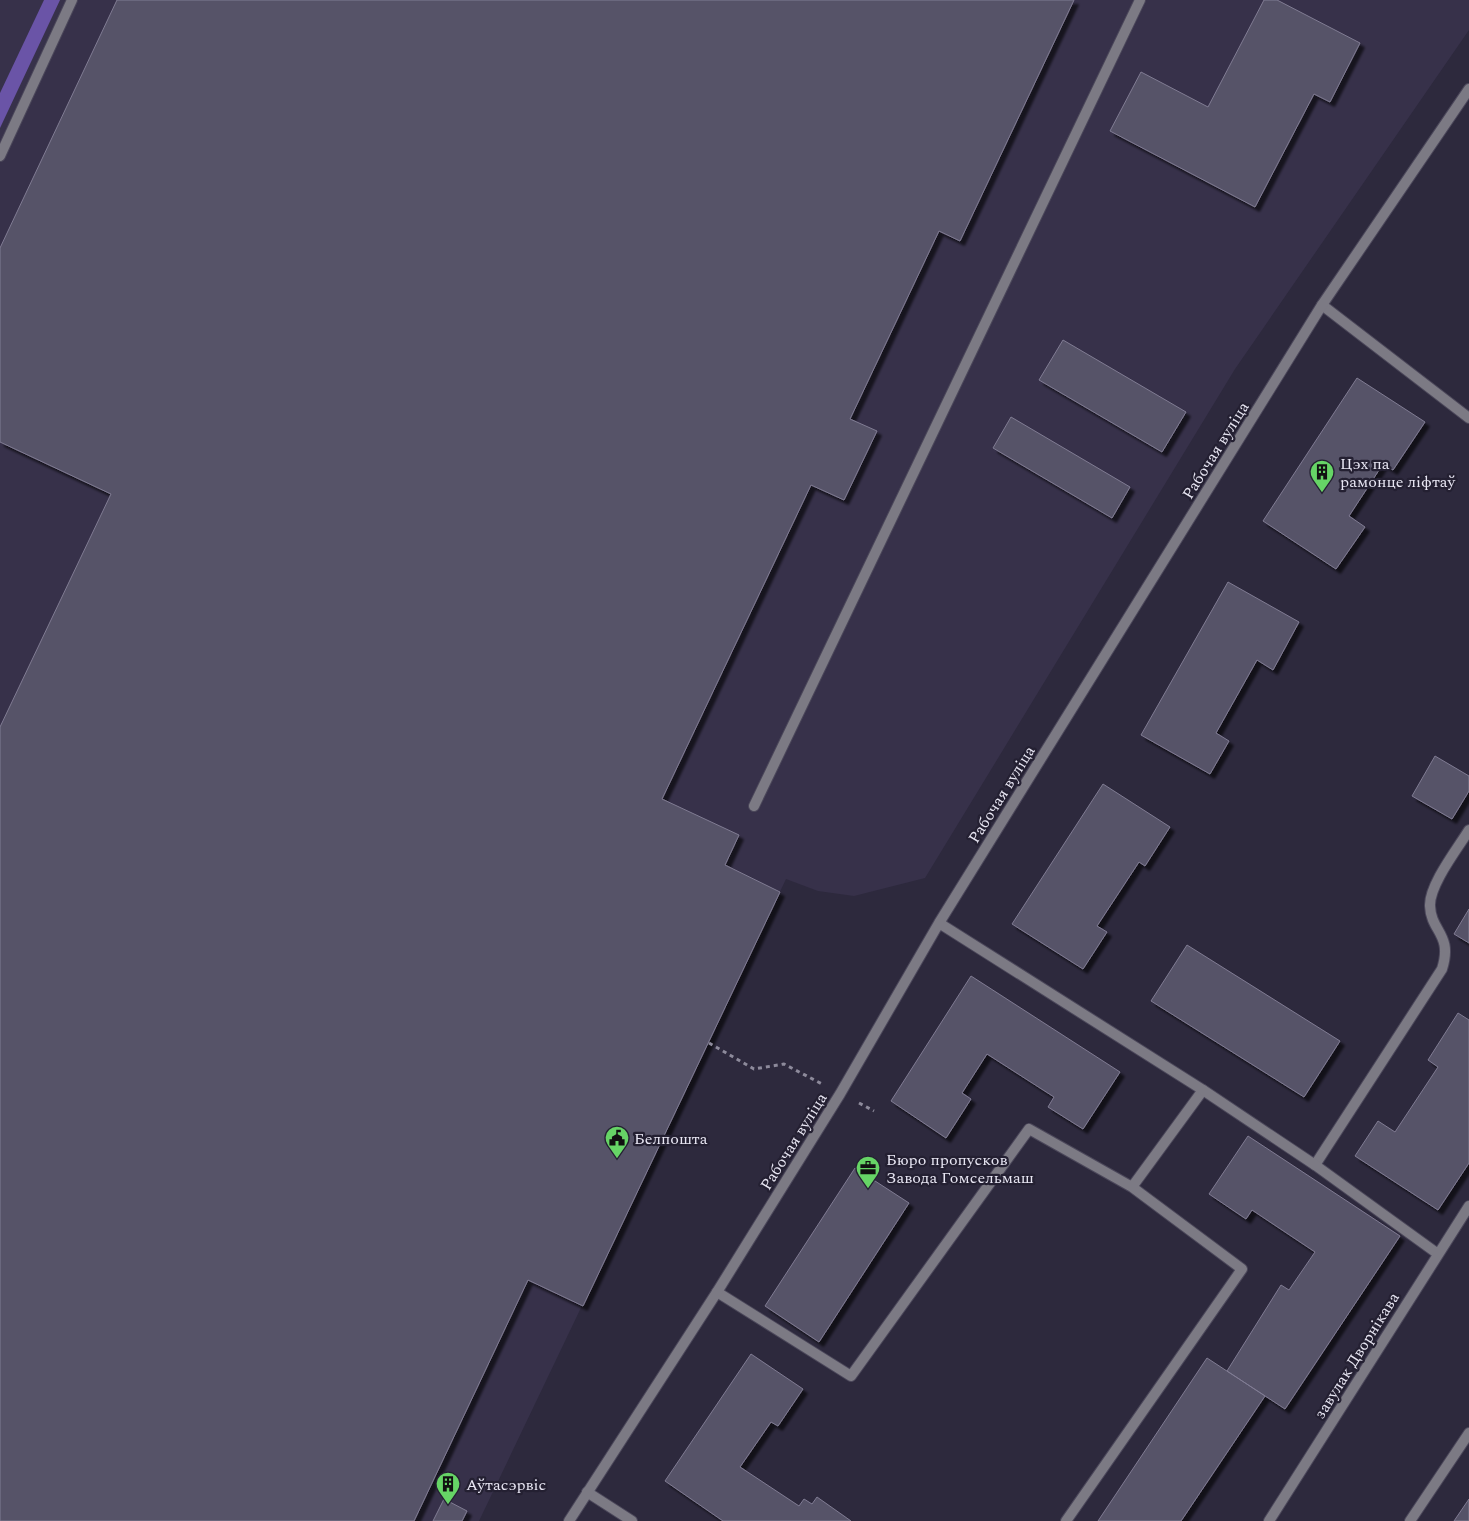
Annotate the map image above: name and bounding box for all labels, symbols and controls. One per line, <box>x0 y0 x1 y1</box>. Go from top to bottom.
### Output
street label: Рабочая вуліца <box>1176 397 1255 504</box>
place label: Цэх па рамонце ліфтаў <box>1340 452 1457 494</box>
building icon: Цэх па рамонце ліфтаў <box>1309 459 1335 493</box>
street label: Рабочая вуліца <box>962 741 1041 848</box>
street label: Рабочая вуліца <box>754 1088 833 1195</box>
public building icon: Белпошта <box>604 1125 630 1159</box>
place label: Белпошта <box>634 1127 708 1151</box>
place label: Бюро пропусков Завода Гомсельмаш <box>886 1148 1034 1190</box>
office icon: Бюро пропусков Завода Гомсельмаш <box>855 1155 881 1189</box>
street label: завулак Дворнікава <box>1308 1287 1406 1423</box>
building icon: Аўтасэрвіс <box>435 1471 461 1505</box>
place label: Аўтасэрвіс <box>466 1473 546 1497</box>

